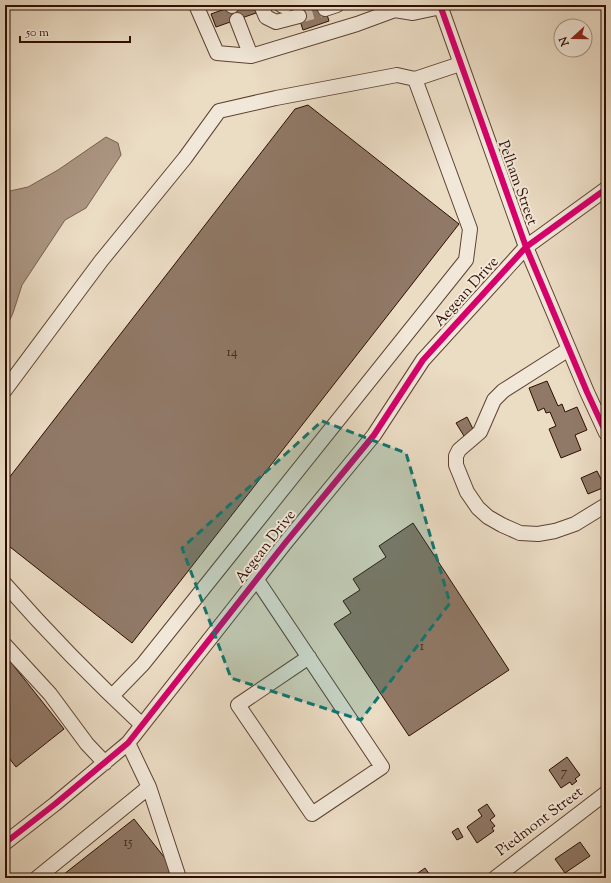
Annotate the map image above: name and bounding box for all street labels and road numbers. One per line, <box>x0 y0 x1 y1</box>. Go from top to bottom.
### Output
street label: Pelham Street <box>492 138 542 228</box>
street label: Aegean Drive <box>430 252 504 332</box>
street label: Aegean Drive <box>231 506 301 588</box>
street label: Piedmont Street <box>492 782 588 862</box>

